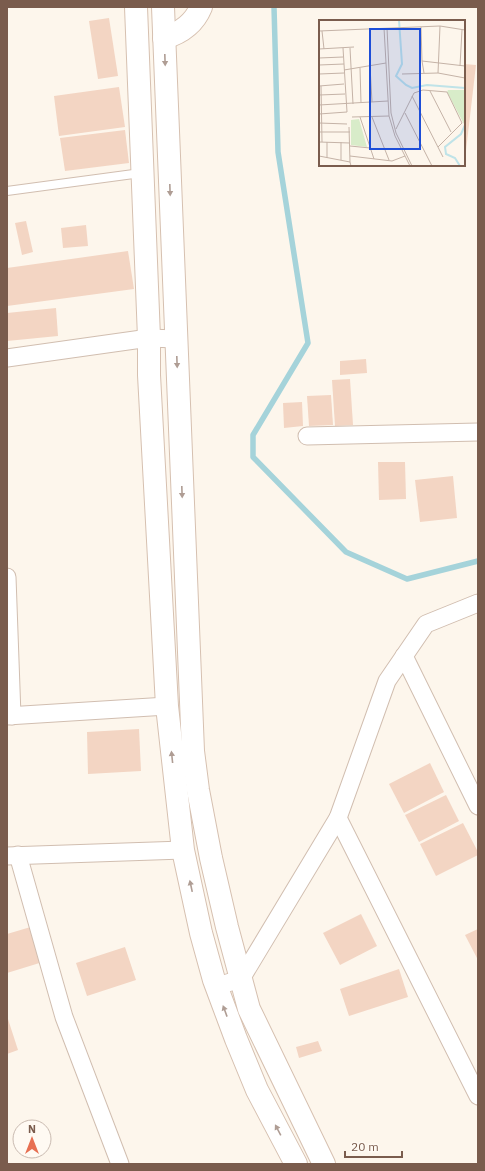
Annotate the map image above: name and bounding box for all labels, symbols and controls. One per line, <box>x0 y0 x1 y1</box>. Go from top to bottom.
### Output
inset map <box>319 20 465 166</box>
one-way arrow <box>162 54 168 67</box>
one-way arrow <box>167 184 173 197</box>
one-way arrow <box>174 356 180 369</box>
one-way arrow <box>179 486 185 499</box>
one-way arrow <box>169 751 176 763</box>
one-way arrow <box>187 880 193 892</box>
one-way arrow <box>222 1004 228 1016</box>
north arrow <box>12 1119 52 1159</box>
text: N <box>28 1122 36 1136</box>
one-way arrow <box>275 1124 281 1135</box>
scale bar <box>345 1133 402 1159</box>
text: 20 m <box>351 1139 379 1154</box>

